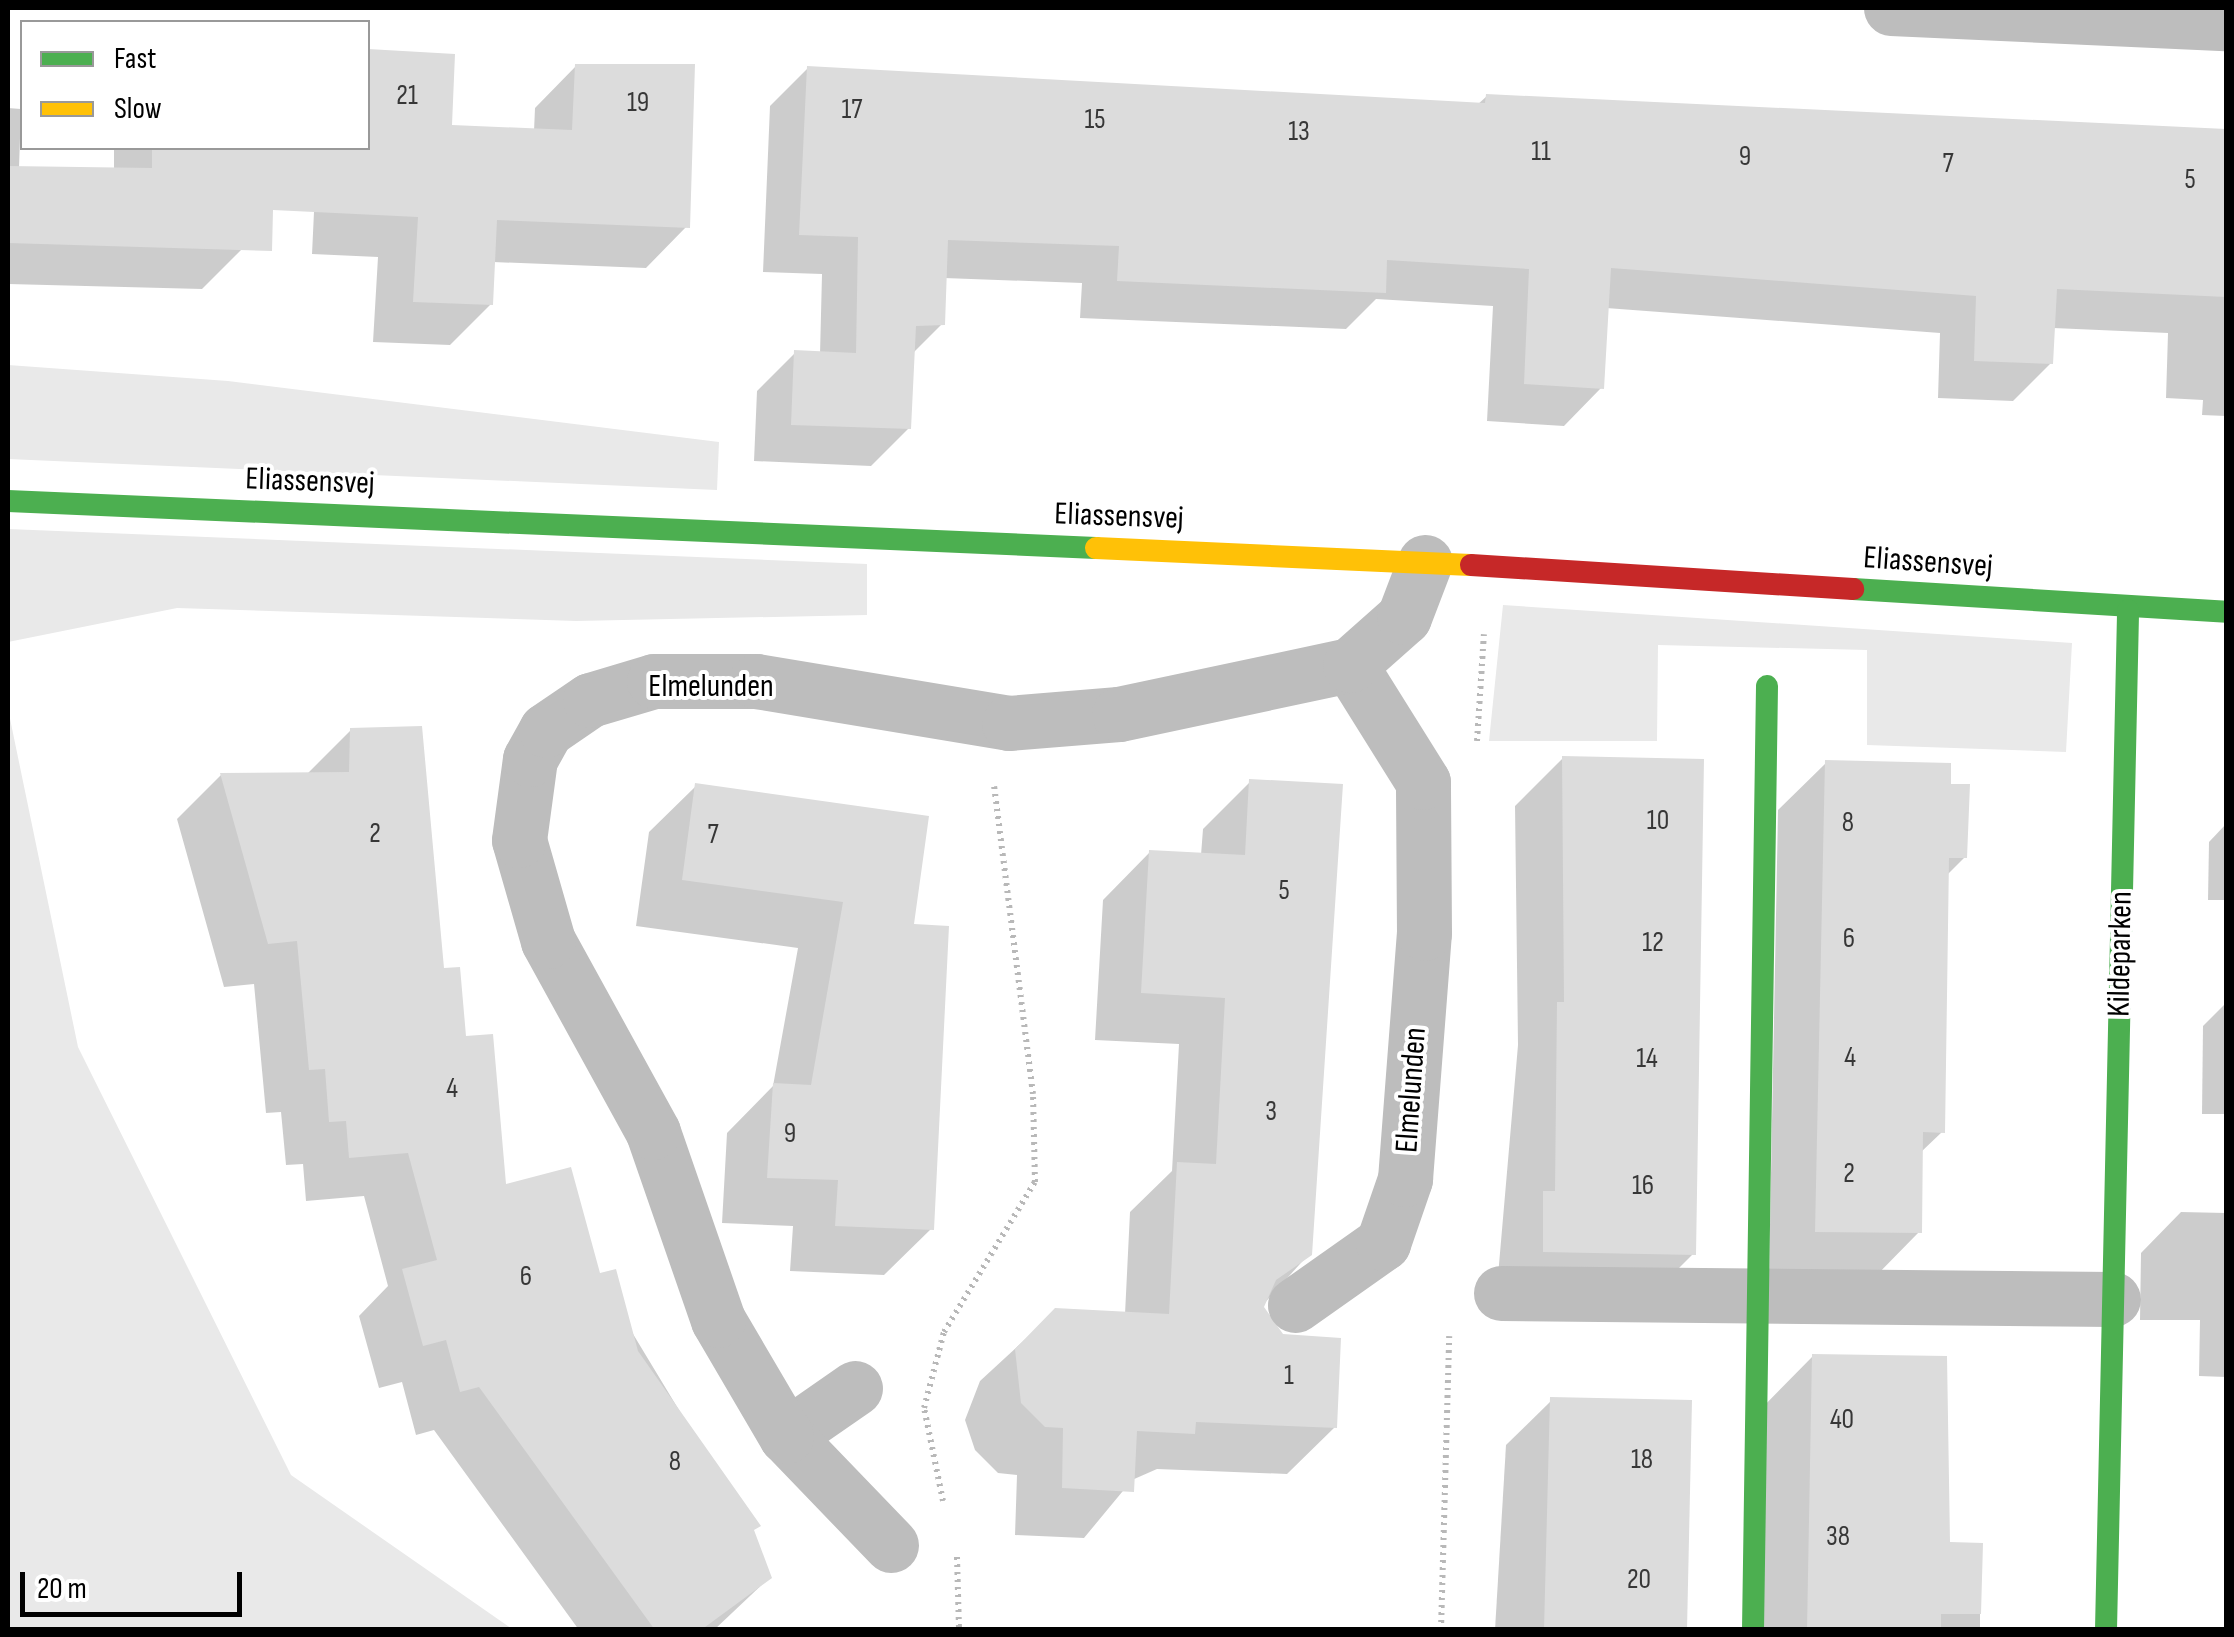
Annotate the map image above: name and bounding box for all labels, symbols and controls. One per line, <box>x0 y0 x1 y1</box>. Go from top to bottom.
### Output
legend <box>20 20 370 150</box>
text: Fast <box>114 41 156 77</box>
house number: 21 <box>396 79 418 113</box>
house number: 19 <box>627 86 649 120</box>
text: Slow <box>114 91 162 127</box>
house number: 17 <box>842 93 862 127</box>
house number: 15 <box>1084 103 1106 137</box>
house number: 13 <box>1288 115 1310 149</box>
house number: 11 <box>1531 135 1551 169</box>
house number: 9 <box>1739 140 1751 174</box>
house number: 7 <box>1942 147 1954 181</box>
house number: 5 <box>2184 163 2196 197</box>
street label: Eliassensvej <box>245 461 375 503</box>
street label: Eliassensvej <box>1054 496 1184 538</box>
street label: Eliassensvej <box>1862 539 1994 587</box>
street label: Elmelunden <box>648 668 774 706</box>
house number: 10 <box>1647 804 1669 838</box>
house number: 8 <box>1842 806 1854 840</box>
house number: 2 <box>369 817 381 851</box>
house number: 7 <box>707 818 719 852</box>
house number: 5 <box>1278 874 1290 908</box>
street label: Kildeparken <box>2101 891 2141 1017</box>
house number: 6 <box>1843 922 1855 956</box>
house number: 12 <box>1642 926 1664 960</box>
street label: Elmelunden <box>1388 1026 1436 1154</box>
house number: 4 <box>1844 1041 1856 1075</box>
house number: 14 <box>1636 1042 1658 1076</box>
house number: 4 <box>446 1072 458 1106</box>
house number: 3 <box>1265 1095 1277 1129</box>
house number: 9 <box>784 1117 796 1151</box>
house number: 2 <box>1843 1157 1855 1191</box>
house number: 16 <box>1632 1169 1654 1203</box>
house number: 6 <box>520 1260 532 1294</box>
house number: 1 <box>1284 1359 1294 1393</box>
house number: 40 <box>1830 1403 1854 1437</box>
house number: 18 <box>1631 1443 1653 1477</box>
house number: 8 <box>669 1445 681 1479</box>
house number: 38 <box>1826 1520 1850 1554</box>
scale bar <box>25 1552 248 1614</box>
house number: 20 <box>1627 1563 1651 1597</box>
text: 20 m <box>37 1571 87 1607</box>

